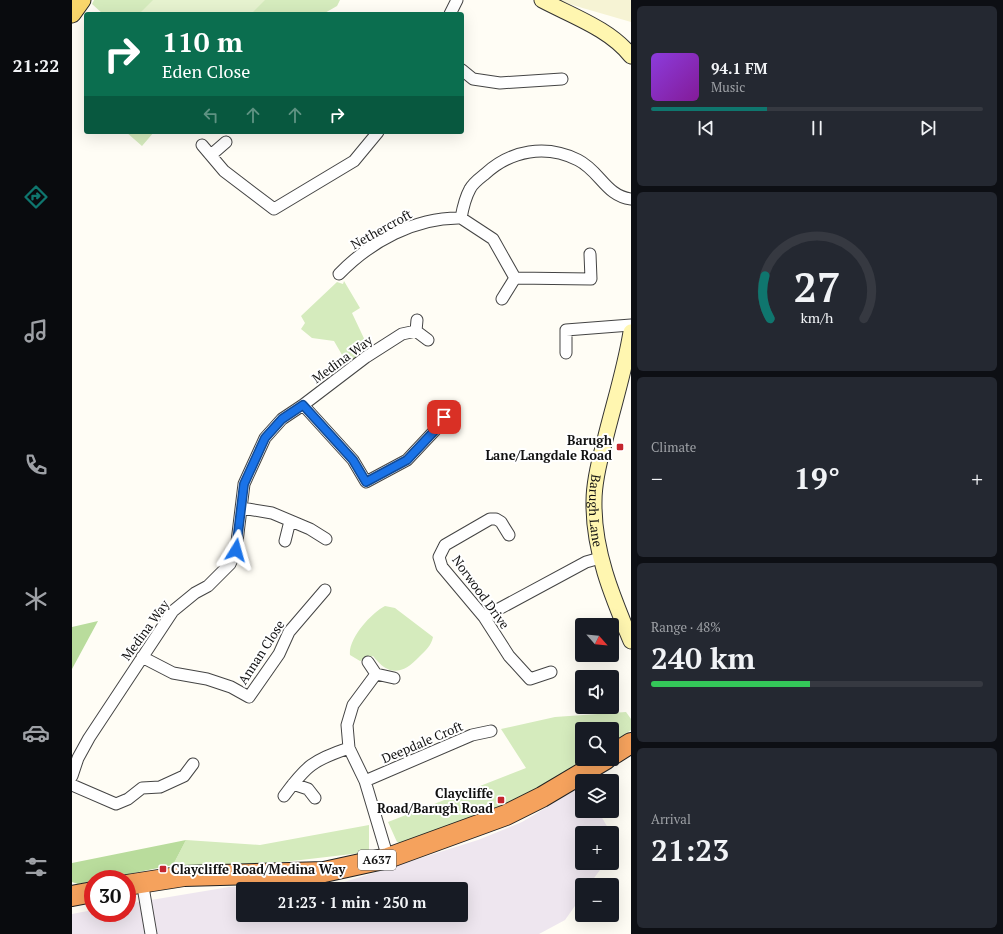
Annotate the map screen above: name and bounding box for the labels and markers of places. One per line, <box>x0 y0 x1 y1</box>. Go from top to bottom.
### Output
pin <box>427 400 461 434</box>
place label: Barugh Lane/Langdale Road <box>485 431 613 464</box>
marker: Barugh Lane/Langdale Road <box>615 442 625 452</box>
place label: Claycliffe Road/Barugh Road <box>377 784 493 817</box>
marker: Claycliffe Road/Barugh Road <box>496 795 506 805</box>
place label: Claycliffe Road/Medina Way <box>171 860 347 878</box>
marker: Claycliffe Road/Medina Way <box>158 864 168 874</box>

